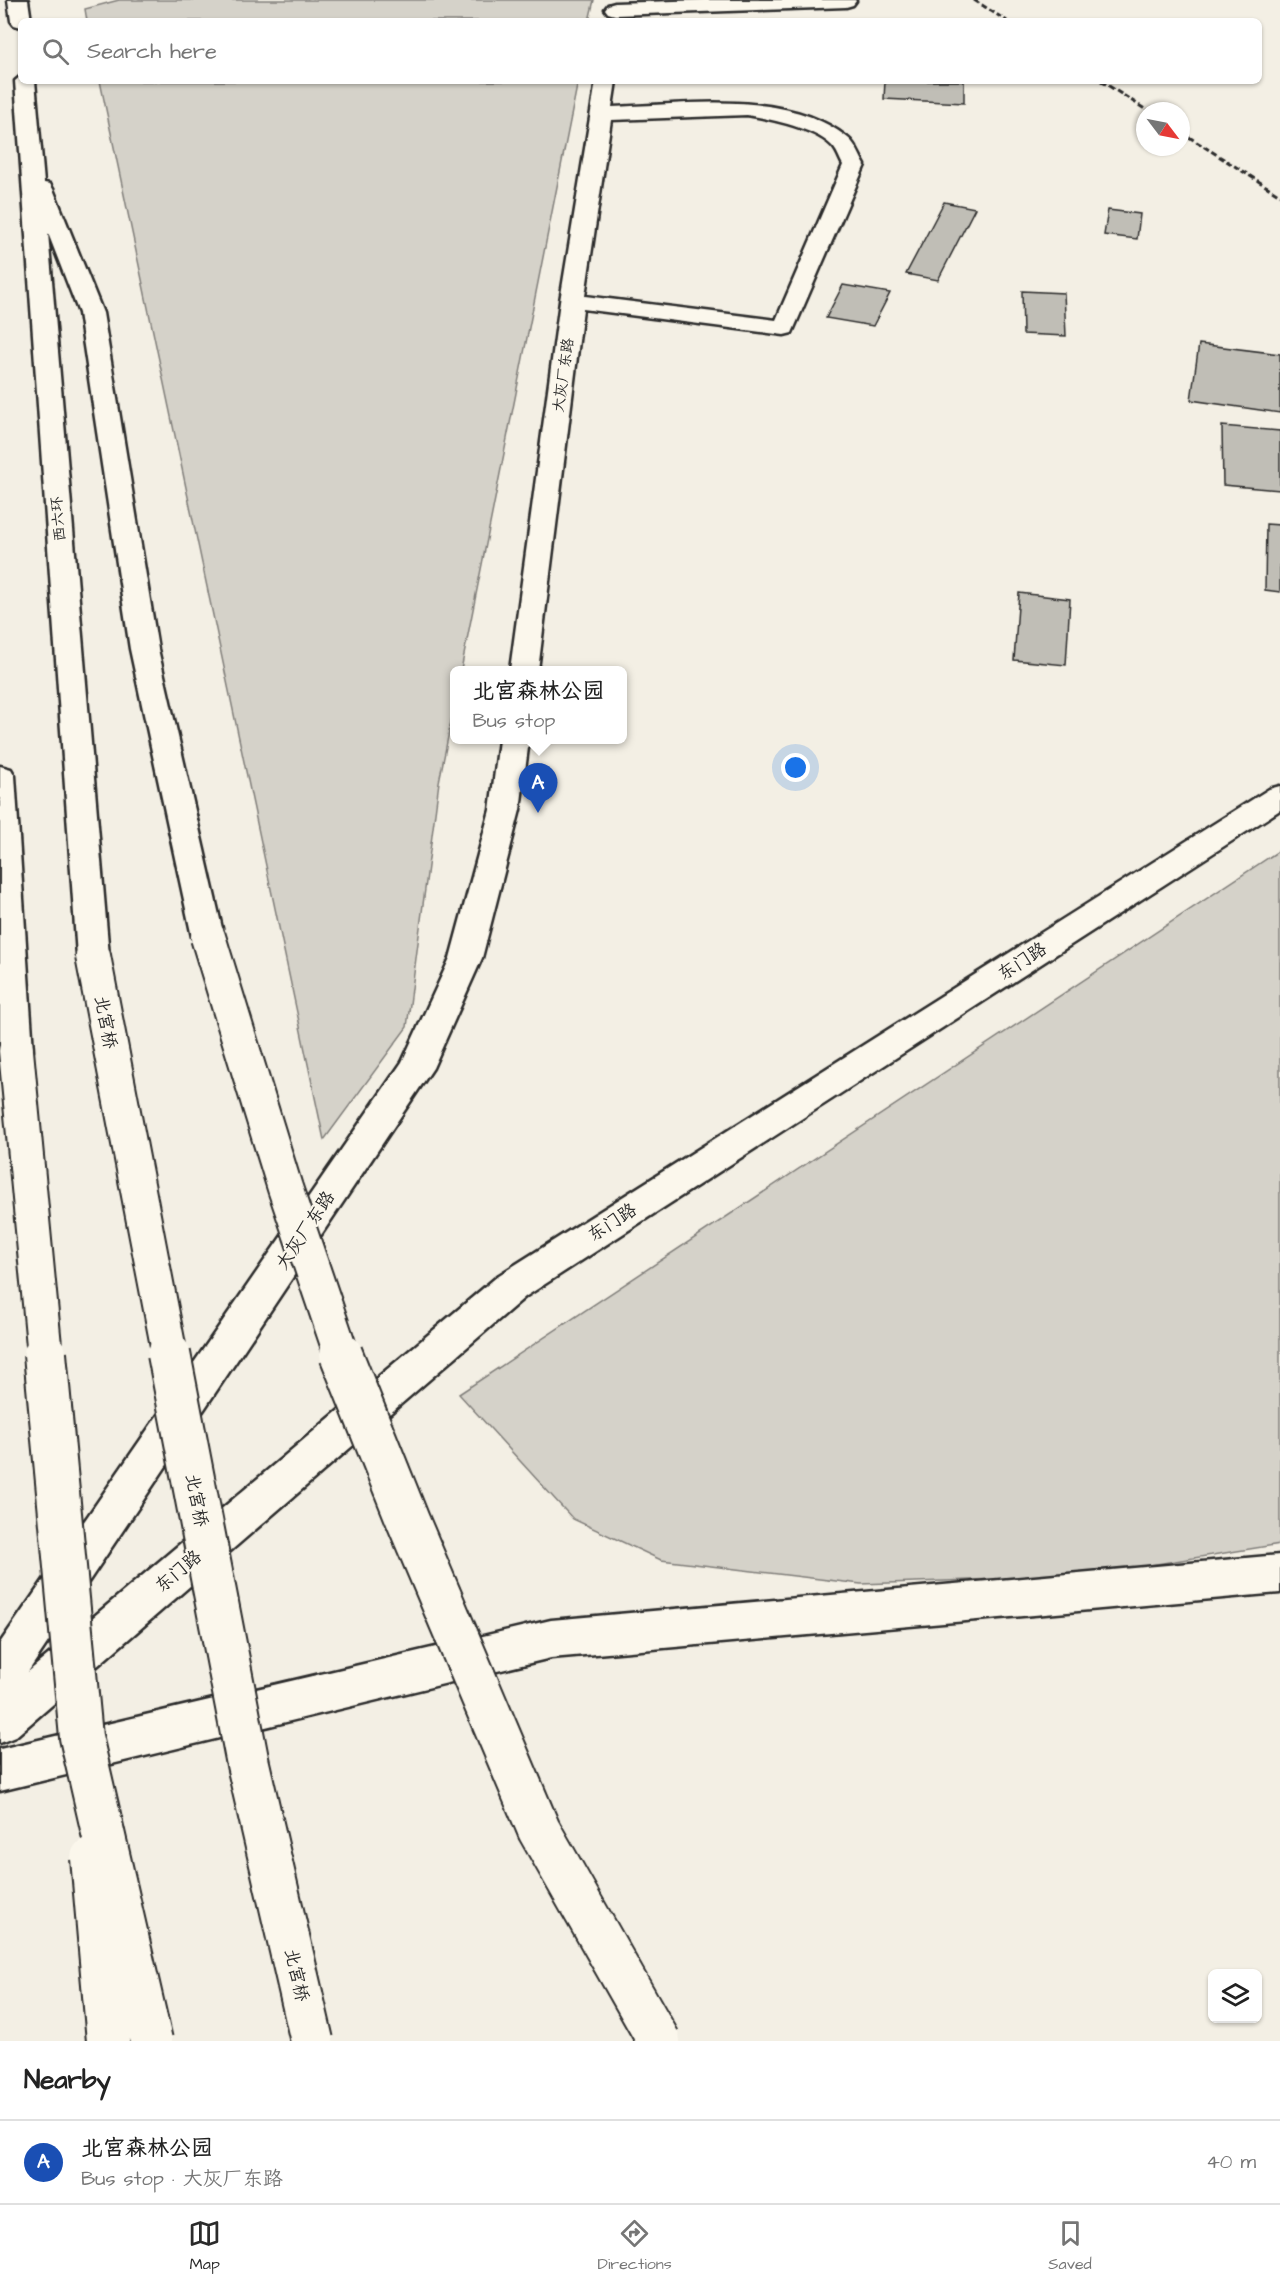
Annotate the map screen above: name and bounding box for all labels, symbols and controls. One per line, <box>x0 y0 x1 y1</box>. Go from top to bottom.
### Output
search box <box>18 18 1262 84</box>
icon: search <box>39 35 72 68</box>
text: Search here <box>87 36 217 67</box>
north arrow <box>1136 102 1190 156</box>
street label: 大灰厂东路 <box>548 336 579 414</box>
street label: 西六环 <box>46 496 71 542</box>
popup <box>450 666 627 744</box>
text: 北宫森林公园 <box>472 676 605 707</box>
text: Bus stop <box>472 707 555 735</box>
your location <box>781 753 810 782</box>
pin: A <box>518 764 558 813</box>
street label: 东门路 <box>993 936 1052 987</box>
street label: 北宫桥 <box>88 993 123 1051</box>
street label: 大灰厂东路 <box>270 1186 341 1275</box>
street label: 东门路 <box>583 1197 642 1248</box>
street label: 北宫桥 <box>179 1471 214 1529</box>
street label: 东门路 <box>150 1544 207 1598</box>
street label: 北宫桥 <box>278 1946 315 2004</box>
map controls <box>1208 1969 1262 2023</box>
button: layers <box>1208 1969 1262 2023</box>
text: Nearby <box>24 2062 111 2098</box>
text: 北宫森林公园 <box>81 2133 213 2164</box>
text: A <box>37 2148 50 2176</box>
text: 40 m <box>1206 2148 1256 2176</box>
text: Bus stop · 大灰厂东路 <box>81 2165 283 2193</box>
tab: Map <box>188 2217 221 2275</box>
tab: Directions <box>598 2217 672 2275</box>
tab: Saved <box>1048 2217 1092 2275</box>

